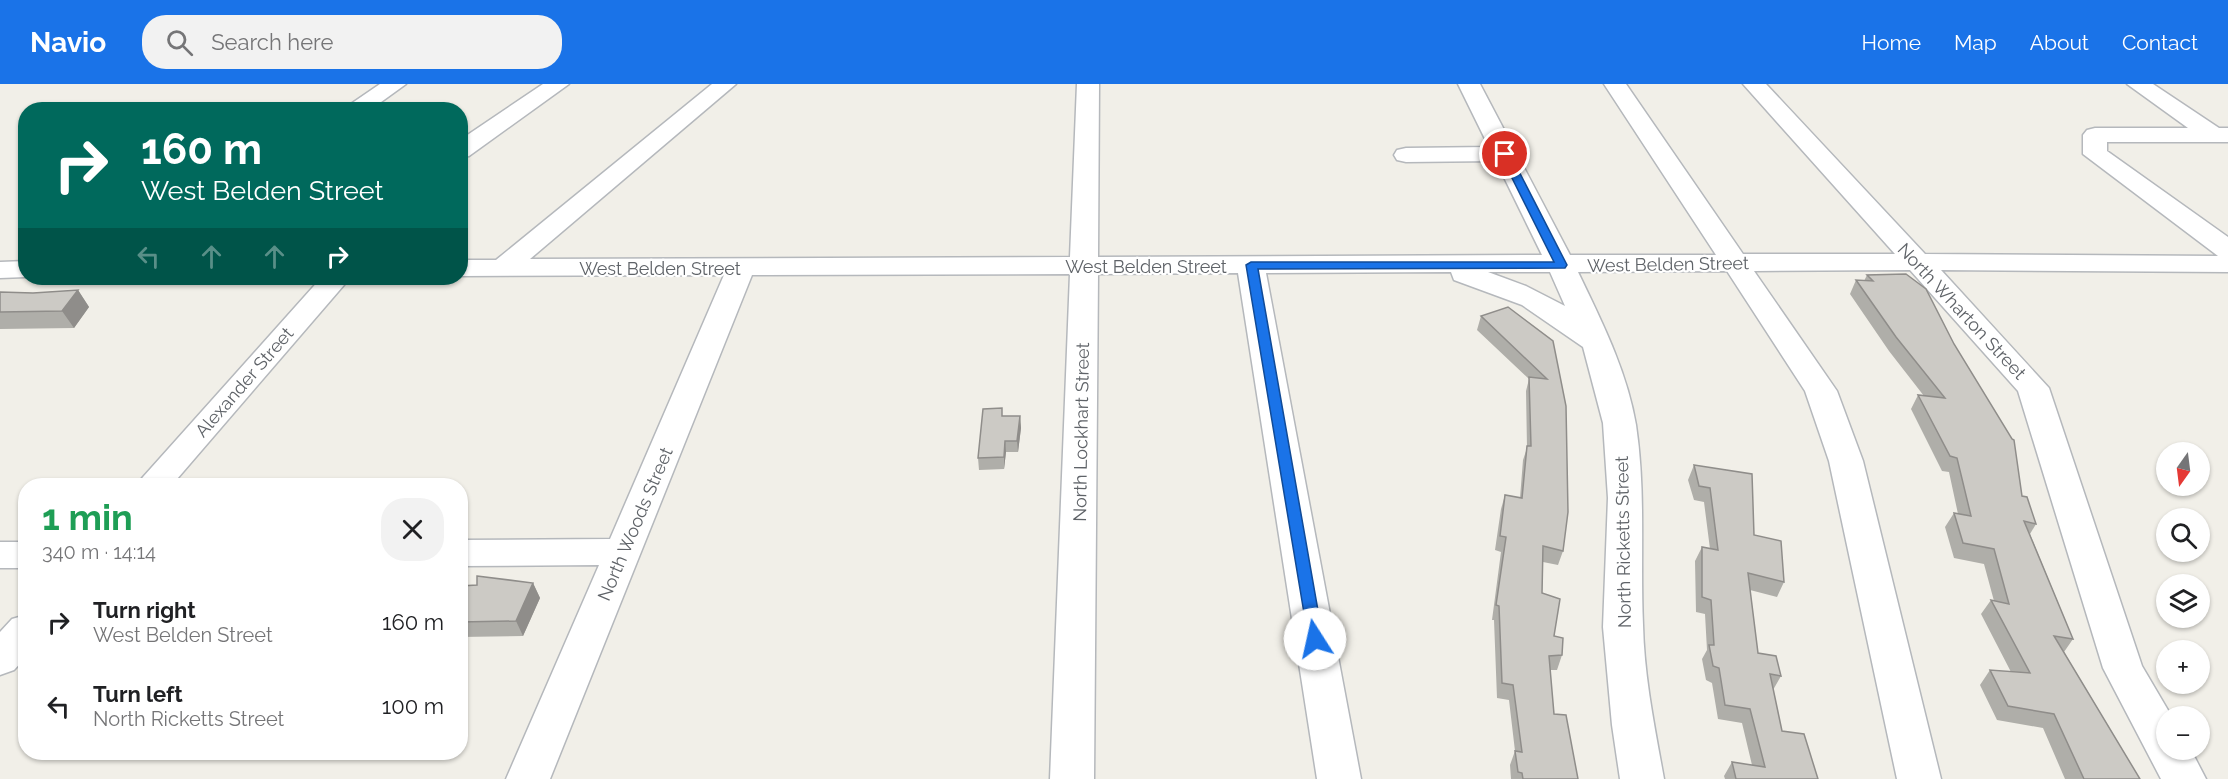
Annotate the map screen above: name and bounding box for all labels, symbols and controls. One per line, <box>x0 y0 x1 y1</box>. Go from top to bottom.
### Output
search box <box>142 15 562 69</box>
text: Navio <box>30 26 106 59</box>
icon: search <box>163 26 196 59</box>
text: Search here <box>211 29 333 55</box>
text: Home <box>1862 30 1921 55</box>
text: Map <box>1954 30 1997 55</box>
text: About <box>2030 30 2089 55</box>
text: Contact <box>2122 30 2198 55</box>
text: 160 m <box>141 125 262 174</box>
icon: right <box>42 126 120 204</box>
pin <box>1479 128 1530 179</box>
icon: arrive <box>1488 137 1521 170</box>
text: West Belden Street <box>141 175 384 206</box>
street label: North Wharton Street <box>1894 239 2030 383</box>
icon: left <box>132 240 165 273</box>
icon: ahead <box>195 240 228 273</box>
icon: ahead <box>258 240 291 273</box>
icon: right <box>321 240 354 273</box>
street label: West Belden Street <box>1587 252 1749 276</box>
street label: West Belden Street <box>1065 256 1227 277</box>
street label: West Belden Street <box>579 258 741 279</box>
street label: Alexander Street <box>191 323 297 441</box>
street label: North Lockhart Street <box>1069 342 1093 522</box>
north arrow <box>2156 442 2210 496</box>
map controls <box>2156 442 2210 760</box>
street label: North Woods Street <box>593 444 677 604</box>
street label: North Ricketts Street <box>1611 456 1635 628</box>
text: 1 min <box>42 496 133 538</box>
button: close <box>381 498 444 561</box>
button: search <box>2156 508 2210 562</box>
text: 340 m · 14:14 <box>42 540 156 564</box>
button: layers <box>2156 574 2210 628</box>
text: Turn right <box>93 597 196 623</box>
icon: right <box>42 606 75 639</box>
position arrow <box>1283 607 1347 671</box>
text: 160 m <box>382 609 444 635</box>
text: West Belden Street <box>93 623 273 647</box>
button: + <box>2156 640 2210 694</box>
text: Turn left <box>93 681 183 707</box>
icon: left <box>42 690 75 723</box>
text: 100 m <box>382 693 444 719</box>
button: − <box>2156 706 2210 760</box>
text: North Ricketts Street <box>93 707 284 731</box>

